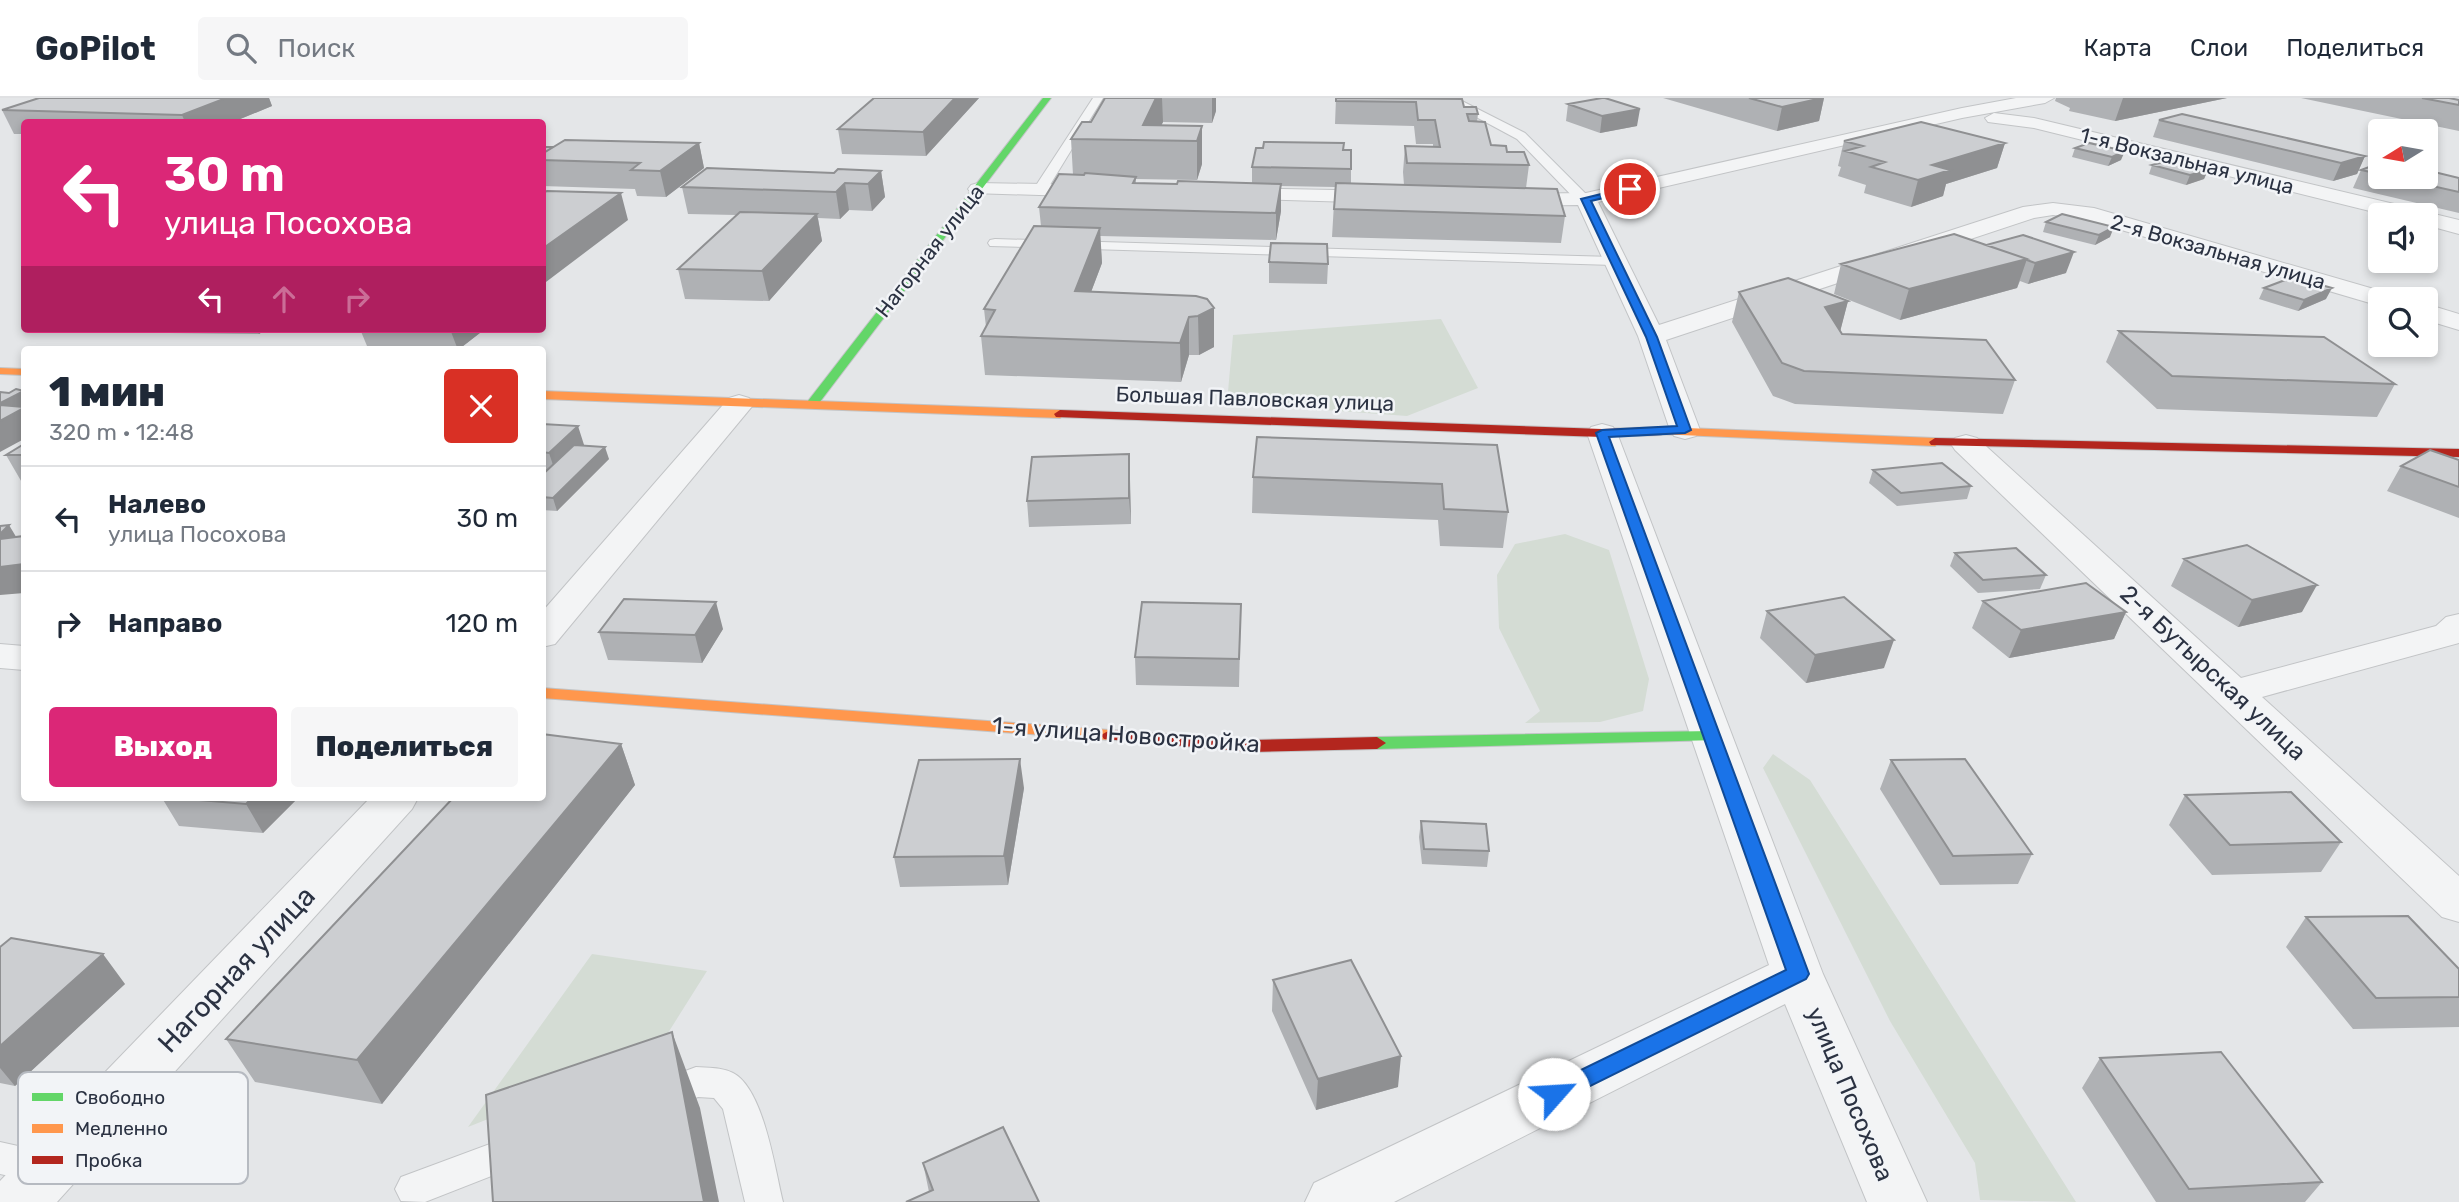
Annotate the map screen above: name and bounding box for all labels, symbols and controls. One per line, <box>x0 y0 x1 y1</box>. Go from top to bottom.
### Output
search box <box>198 17 688 80</box>
text: GoPilot <box>35 29 156 68</box>
icon: search <box>222 29 260 67</box>
text: Поиск <box>278 33 355 64</box>
text: Карта <box>2083 34 2152 62</box>
text: Слои <box>2190 34 2248 62</box>
text: Поделиться <box>2286 34 2424 62</box>
north arrow <box>2368 119 2438 189</box>
map controls <box>2368 119 2438 357</box>
street label: 1-я Вокзальная улица <box>2078 122 2297 199</box>
text: 30 m <box>164 145 285 203</box>
icon: left <box>49 147 140 238</box>
pin <box>1600 159 1660 219</box>
icon: arrive <box>1611 170 1649 208</box>
street label: Нагорная улица <box>870 179 989 322</box>
button: sound <box>2368 203 2438 273</box>
text: улица Посохова <box>164 204 412 242</box>
street label: 2-я Вокзальная улица <box>2108 209 2328 294</box>
icon: left <box>192 280 230 318</box>
icon: ahead <box>265 280 303 318</box>
icon: right <box>338 280 376 318</box>
button: search <box>2368 287 2438 357</box>
text: 1 мин <box>49 367 165 417</box>
button: close <box>444 369 518 443</box>
street label: Большая Павловская улица <box>1115 381 1395 416</box>
text: 320 m · 12:48 <box>49 418 194 446</box>
text: Налево <box>108 489 206 520</box>
icon: left <box>49 500 87 538</box>
text: 30 m <box>456 503 518 534</box>
text: улица Посохова <box>108 520 287 548</box>
street label: 2-я Бутырская улица <box>2114 580 2312 766</box>
icon: right <box>49 605 87 643</box>
text: Направо <box>108 608 222 639</box>
text: 120 m <box>446 608 518 639</box>
button: Выход <box>49 707 277 787</box>
button: Поделиться <box>291 707 518 787</box>
street label: 1-я улица Новостройка <box>991 712 1261 758</box>
street label: Нагорная улица <box>151 879 322 1059</box>
street label: улица Посохова <box>1801 1003 1899 1185</box>
position arrow <box>1517 1057 1591 1131</box>
legend <box>18 1072 248 1184</box>
text: Свободно <box>75 1086 165 1109</box>
text: Медленно <box>75 1117 168 1140</box>
text: Пробка <box>75 1149 143 1172</box>

